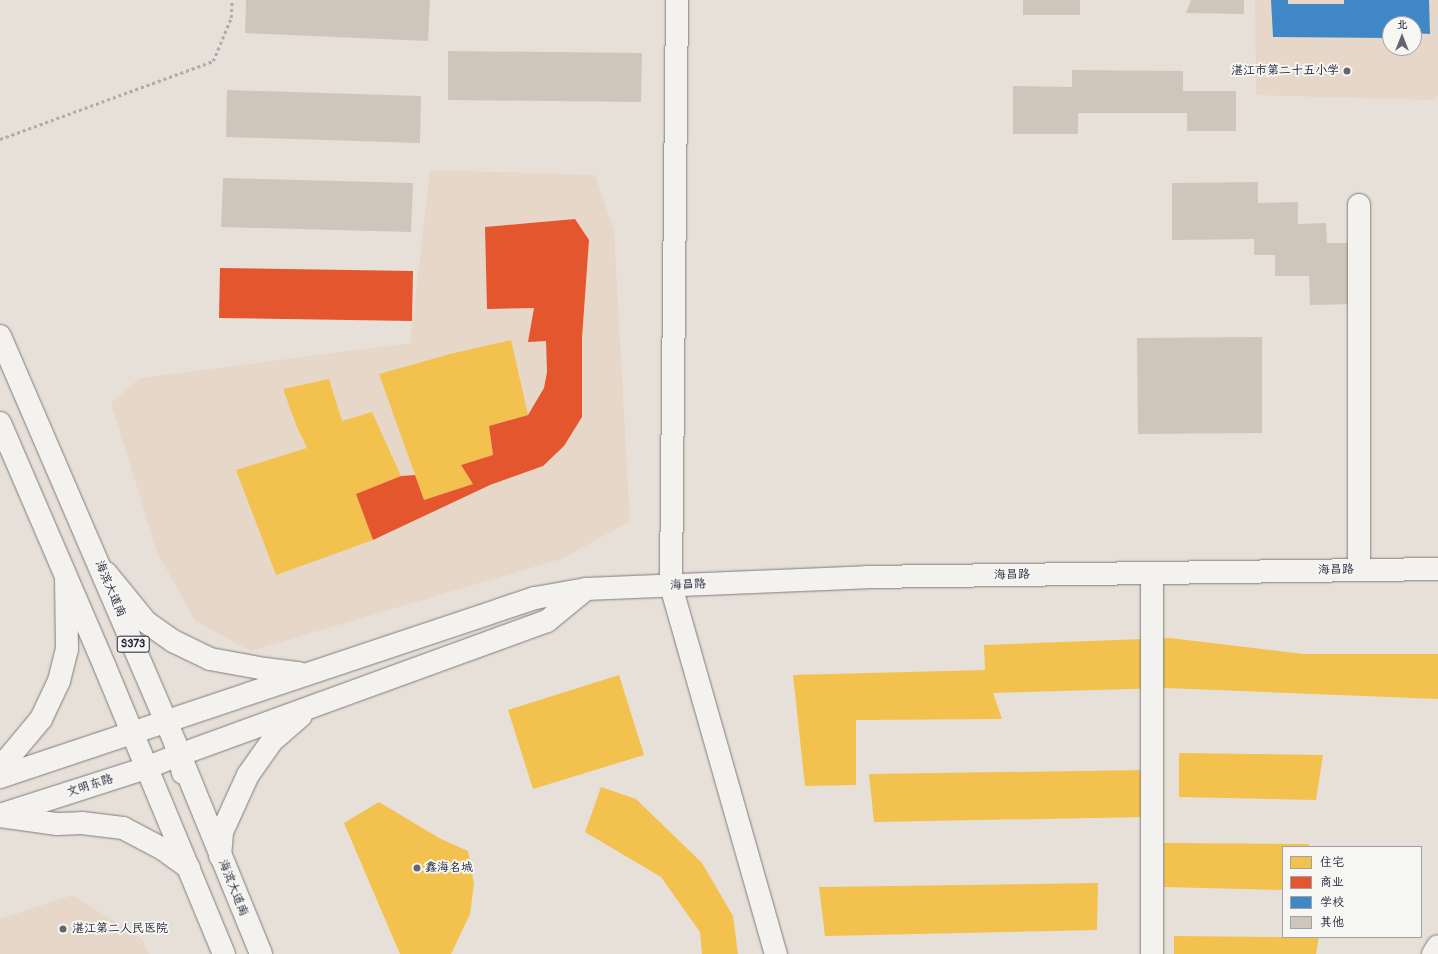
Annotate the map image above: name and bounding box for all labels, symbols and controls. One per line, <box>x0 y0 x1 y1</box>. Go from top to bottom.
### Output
north arrow <box>1382 16 1422 56</box>
text: 北 <box>1397 18 1408 31</box>
place label: 湛江市第二十五小学 <box>1231 64 1339 78</box>
marker: 湛江市第二十五小学 <box>1342 66 1352 76</box>
street label: 海滨大道南 <box>92 559 128 619</box>
street label: 海昌路 <box>1318 562 1354 578</box>
street label: 海昌路 <box>994 567 1030 583</box>
street label: 海昌路 <box>670 577 706 593</box>
road number: S373 <box>116 635 150 653</box>
street label: 文明东路 <box>65 772 115 800</box>
legend <box>1282 846 1422 938</box>
text: 住宅 <box>1320 855 1344 870</box>
street label: 海滨大道南 <box>215 857 251 919</box>
place label: 鑫海名城 <box>425 861 473 875</box>
marker: 鑫海名城 <box>412 863 422 873</box>
text: 商业 <box>1320 875 1344 890</box>
text: 学校 <box>1320 895 1344 910</box>
text: 其他 <box>1320 915 1344 930</box>
place label: 湛江第二人民医院 <box>72 922 168 936</box>
marker: 湛江第二人民医院 <box>57 923 69 935</box>

